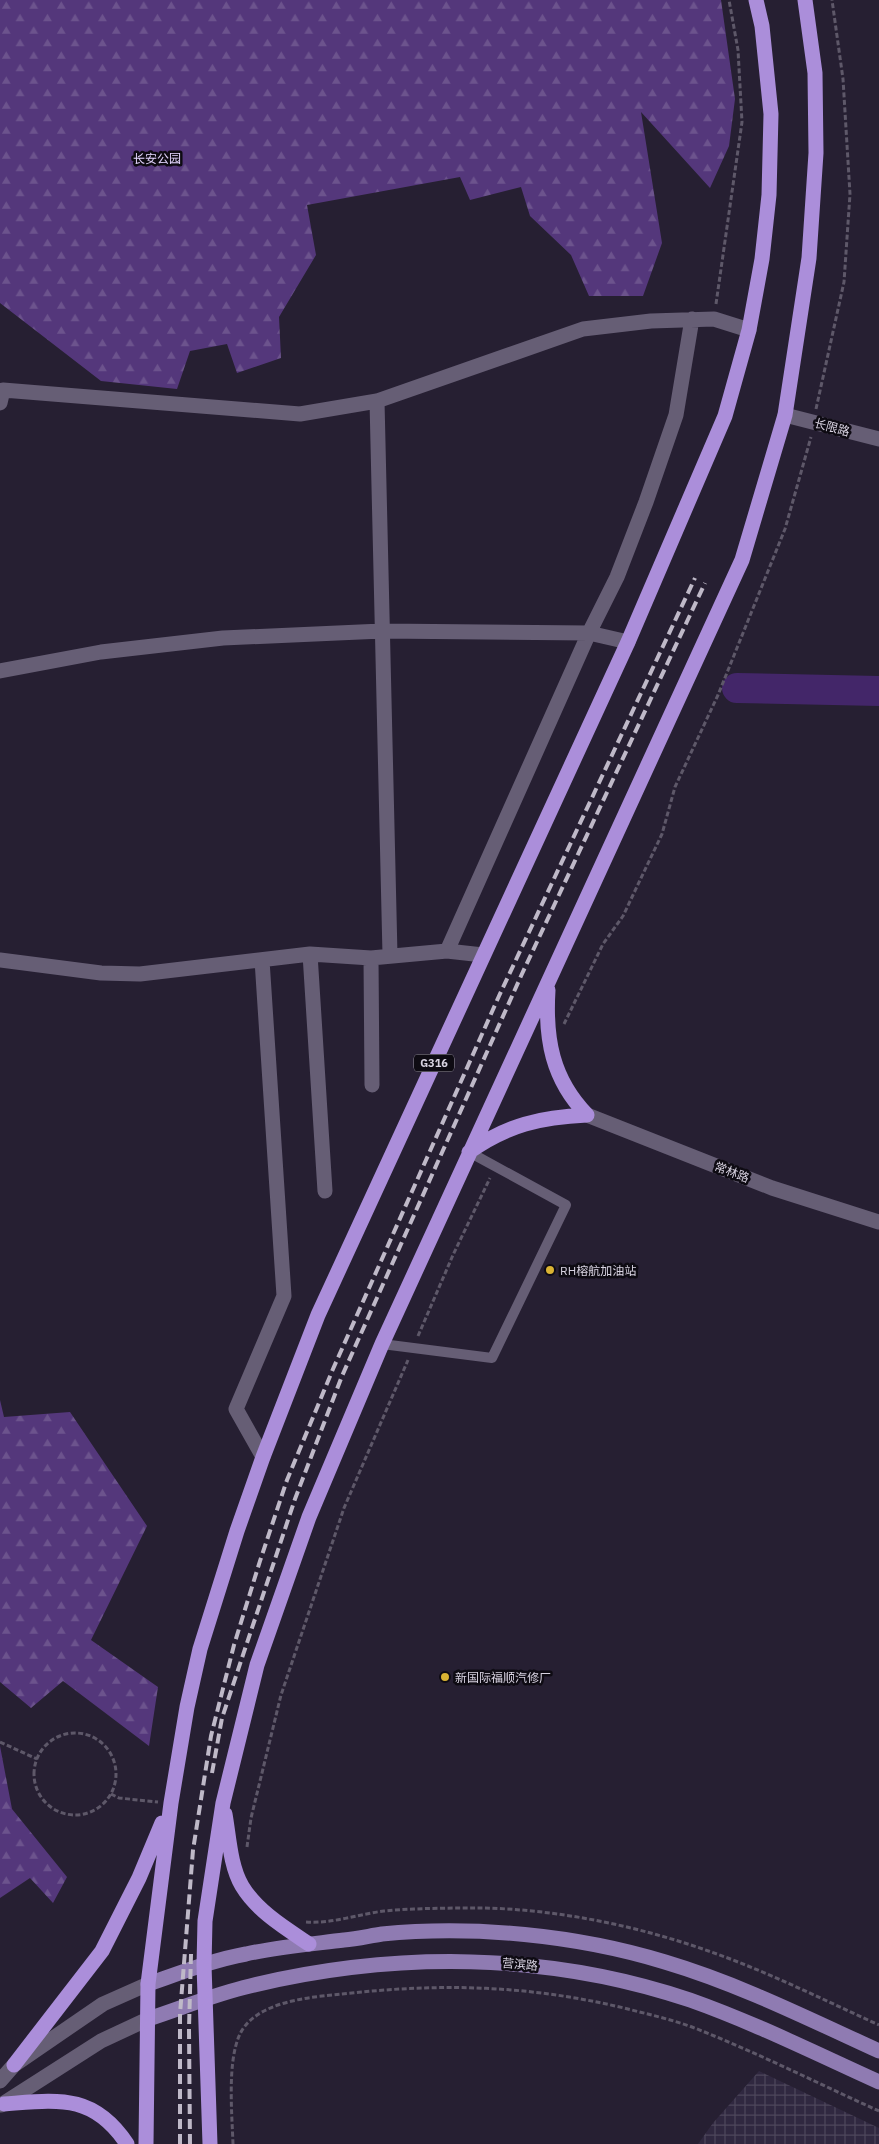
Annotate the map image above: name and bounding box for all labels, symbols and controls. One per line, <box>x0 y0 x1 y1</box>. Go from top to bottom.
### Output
park label: 长安公园 <box>133 151 181 166</box>
street label: 长限路 <box>813 415 851 439</box>
road number: G316 <box>414 1054 454 1072</box>
street label: 常林路 <box>713 1159 751 1185</box>
place label: RH榕航加油站 <box>560 1263 636 1278</box>
marker: RH榕航加油站 <box>544 1264 556 1276</box>
place label: 新国际福顺汽修厂 <box>455 1670 551 1685</box>
marker: 新国际福顺汽修厂 <box>439 1671 451 1683</box>
street label: 营滨路 <box>501 1955 539 1973</box>

